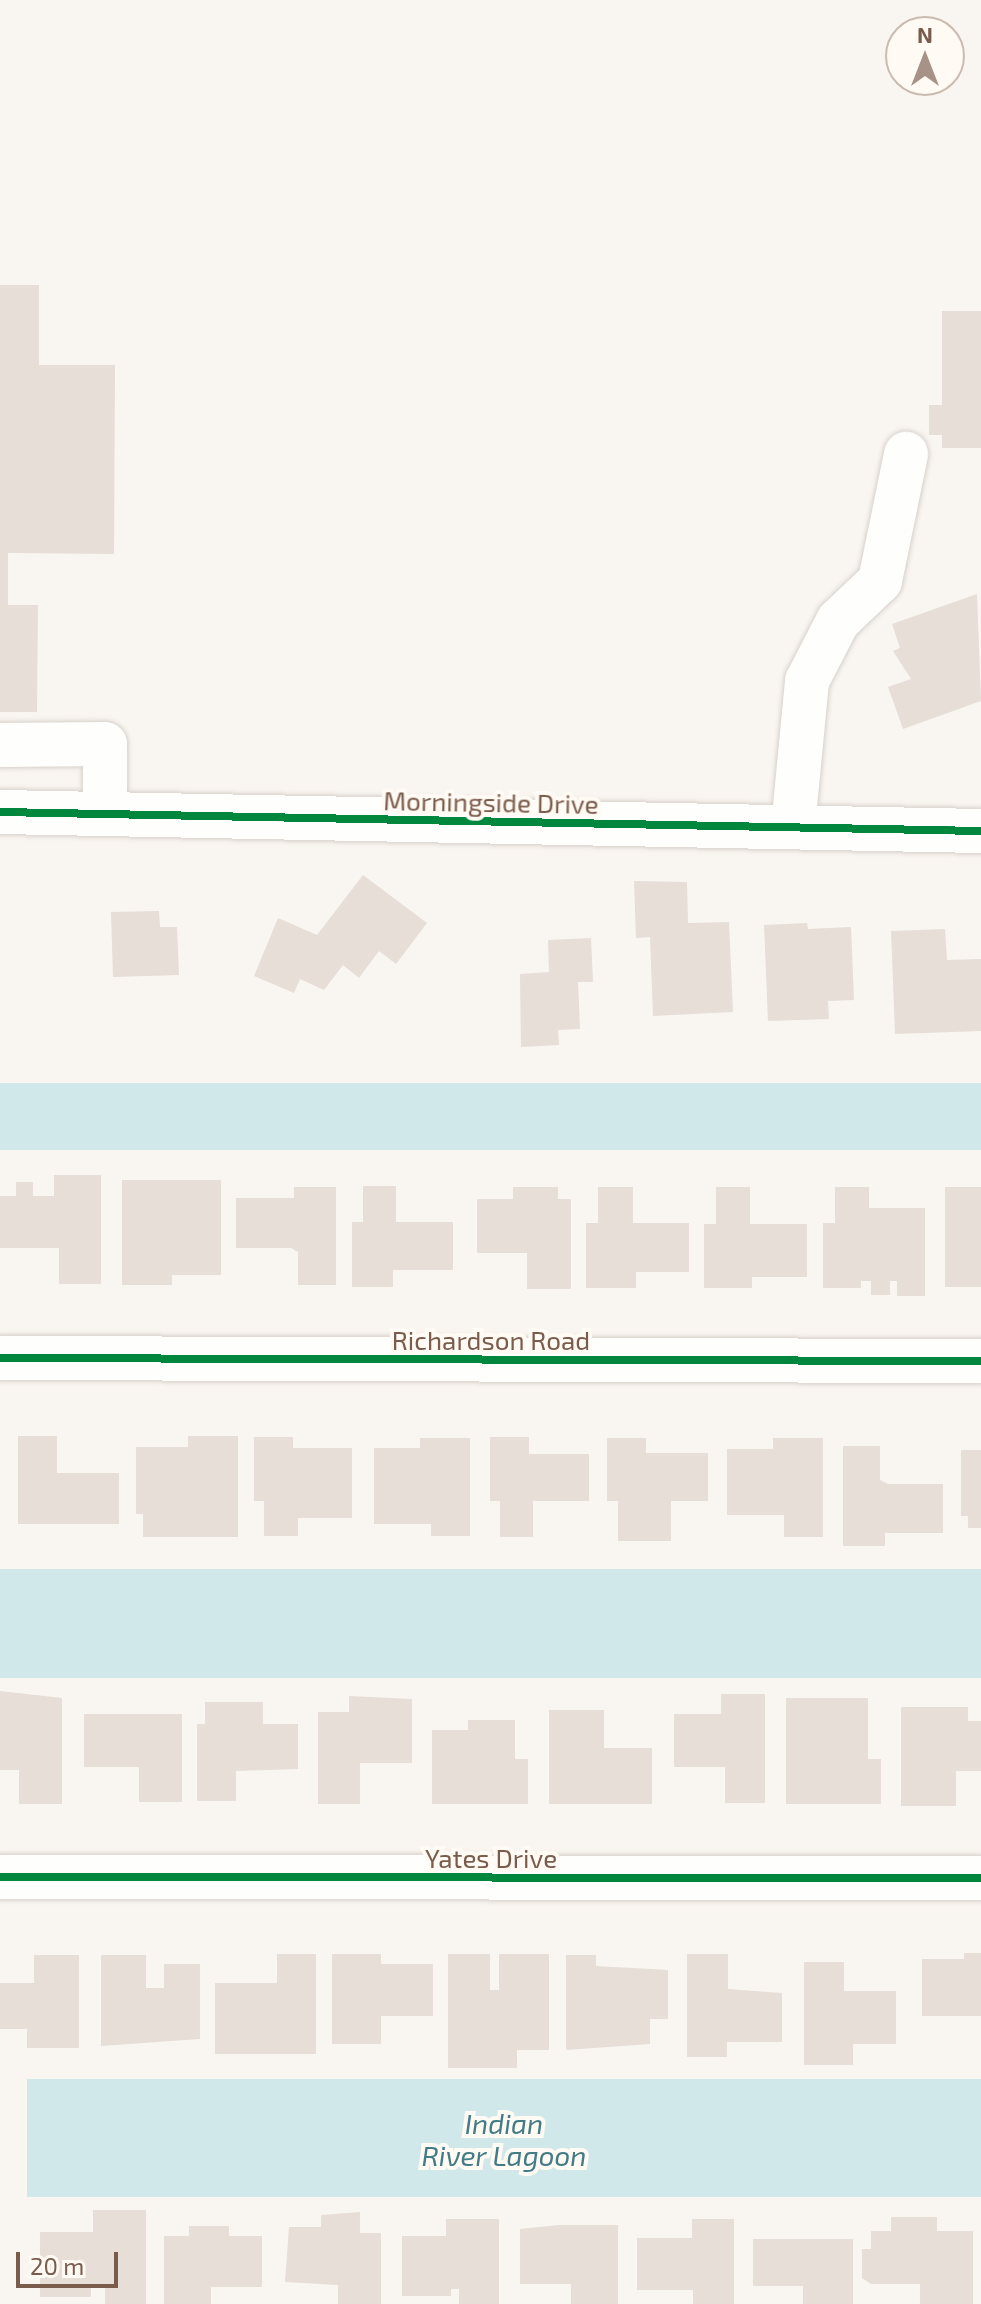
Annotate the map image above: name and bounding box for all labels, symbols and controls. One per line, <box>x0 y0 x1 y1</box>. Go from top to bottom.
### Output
north arrow <box>885 16 965 96</box>
text: N <box>917 21 933 47</box>
street label: Morningside Drive <box>383 785 599 819</box>
street label: Richardson Road <box>392 1324 590 1356</box>
street label: Yates Drive <box>425 1842 557 1874</box>
water label: Indian River Lagoon <box>421 2106 587 2172</box>
scale bar <box>20 2236 122 2286</box>
text: 20 m <box>30 2251 84 2280</box>

